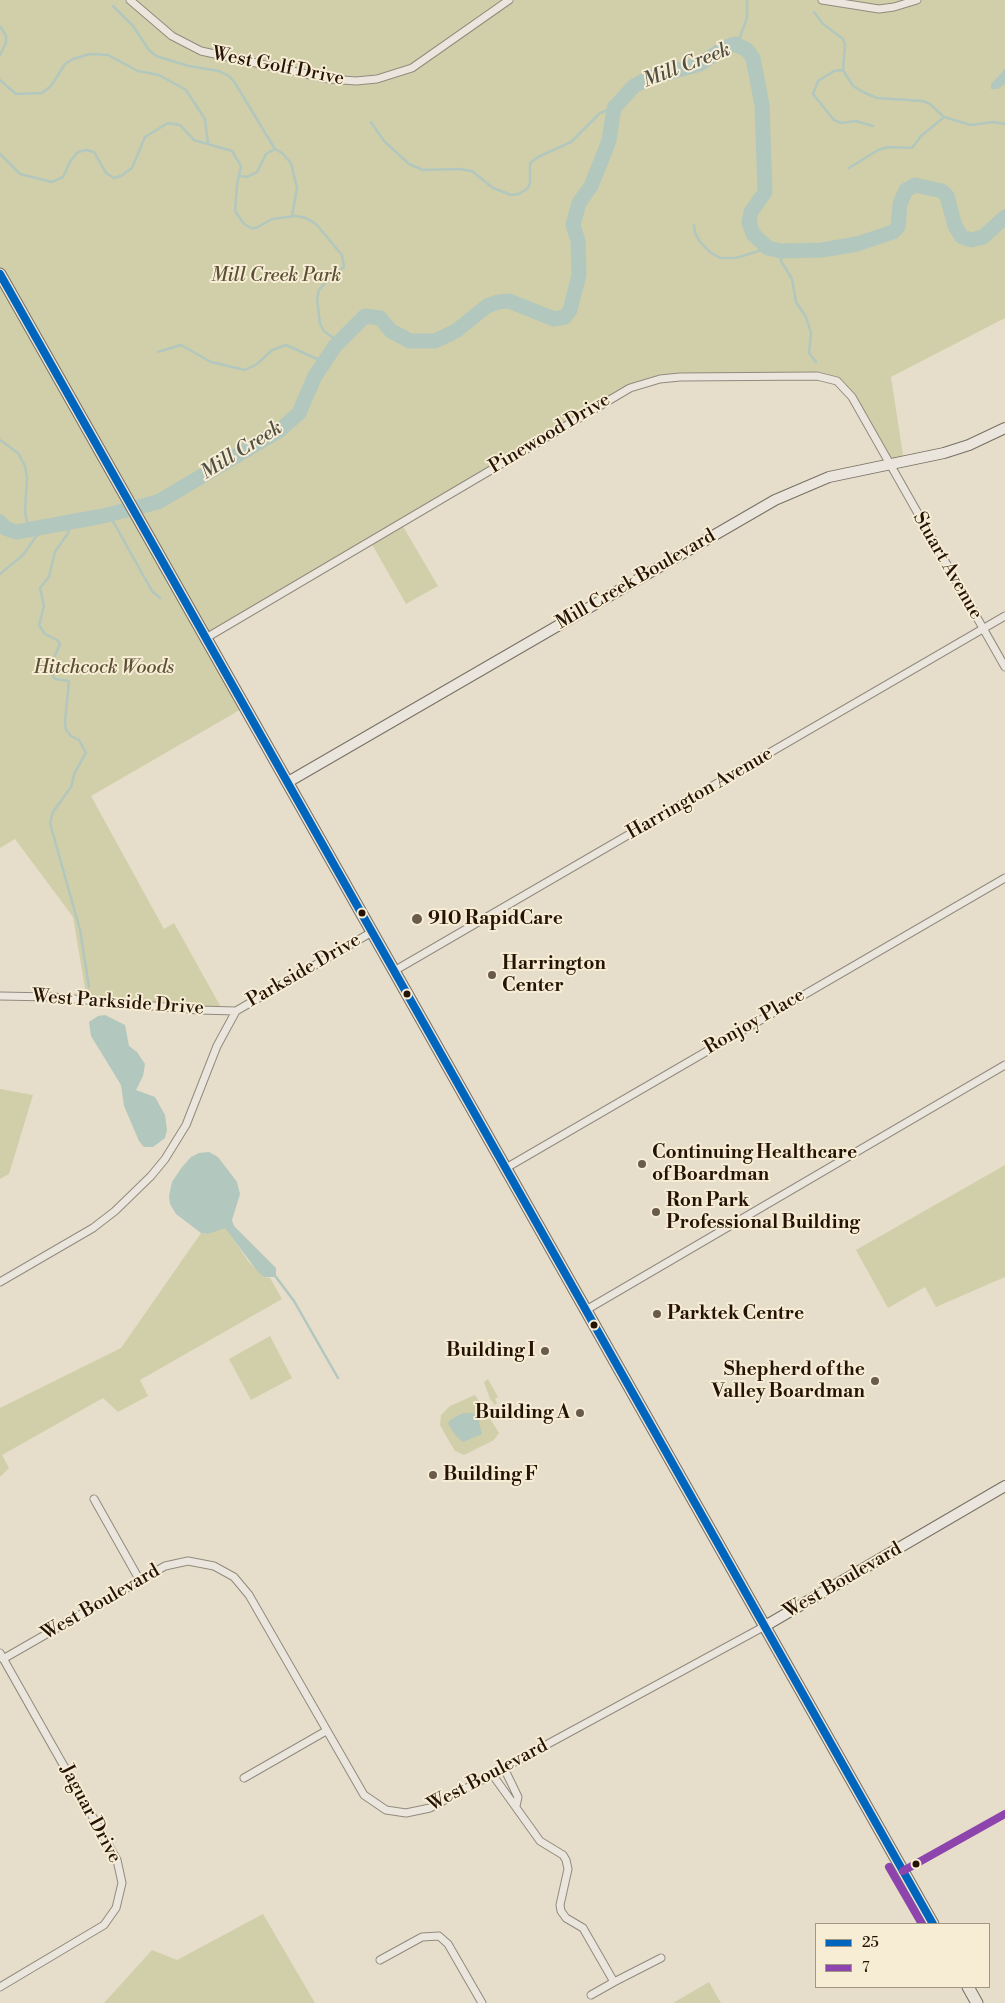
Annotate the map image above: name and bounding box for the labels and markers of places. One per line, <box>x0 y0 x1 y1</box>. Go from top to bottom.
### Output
unlabelled marker <box>357 908 367 918</box>
place label: 910 RapidCare <box>428 908 563 930</box>
marker: 910 RapidCare <box>410 912 424 926</box>
place label: Harrington Center <box>502 953 606 997</box>
marker: Harrington Center <box>486 969 498 981</box>
unlabelled marker <box>402 989 412 999</box>
place label: Continuing Healthcare of Boardman <box>652 1142 857 1186</box>
marker: Continuing Healthcare of Boardman <box>636 1158 648 1170</box>
place label: Ron Park Professional Building <box>666 1190 860 1234</box>
marker: Ron Park Professional Building <box>650 1206 662 1218</box>
place label: Parktek Centre <box>667 1303 804 1325</box>
marker: Parktek Centre <box>651 1308 663 1320</box>
unlabelled marker <box>589 1320 599 1330</box>
place label: Building I <box>446 1340 535 1362</box>
marker: Building I <box>539 1345 551 1357</box>
place label: Shepherd of the Valley Boardman <box>712 1359 865 1403</box>
marker: Shepherd of the Valley Boardman <box>869 1375 881 1387</box>
place label: Building A <box>475 1402 570 1424</box>
marker: Building A <box>574 1407 586 1419</box>
place label: Building F <box>443 1464 538 1486</box>
marker: Building F <box>427 1469 439 1481</box>
unlabelled marker <box>911 1859 921 1869</box>

